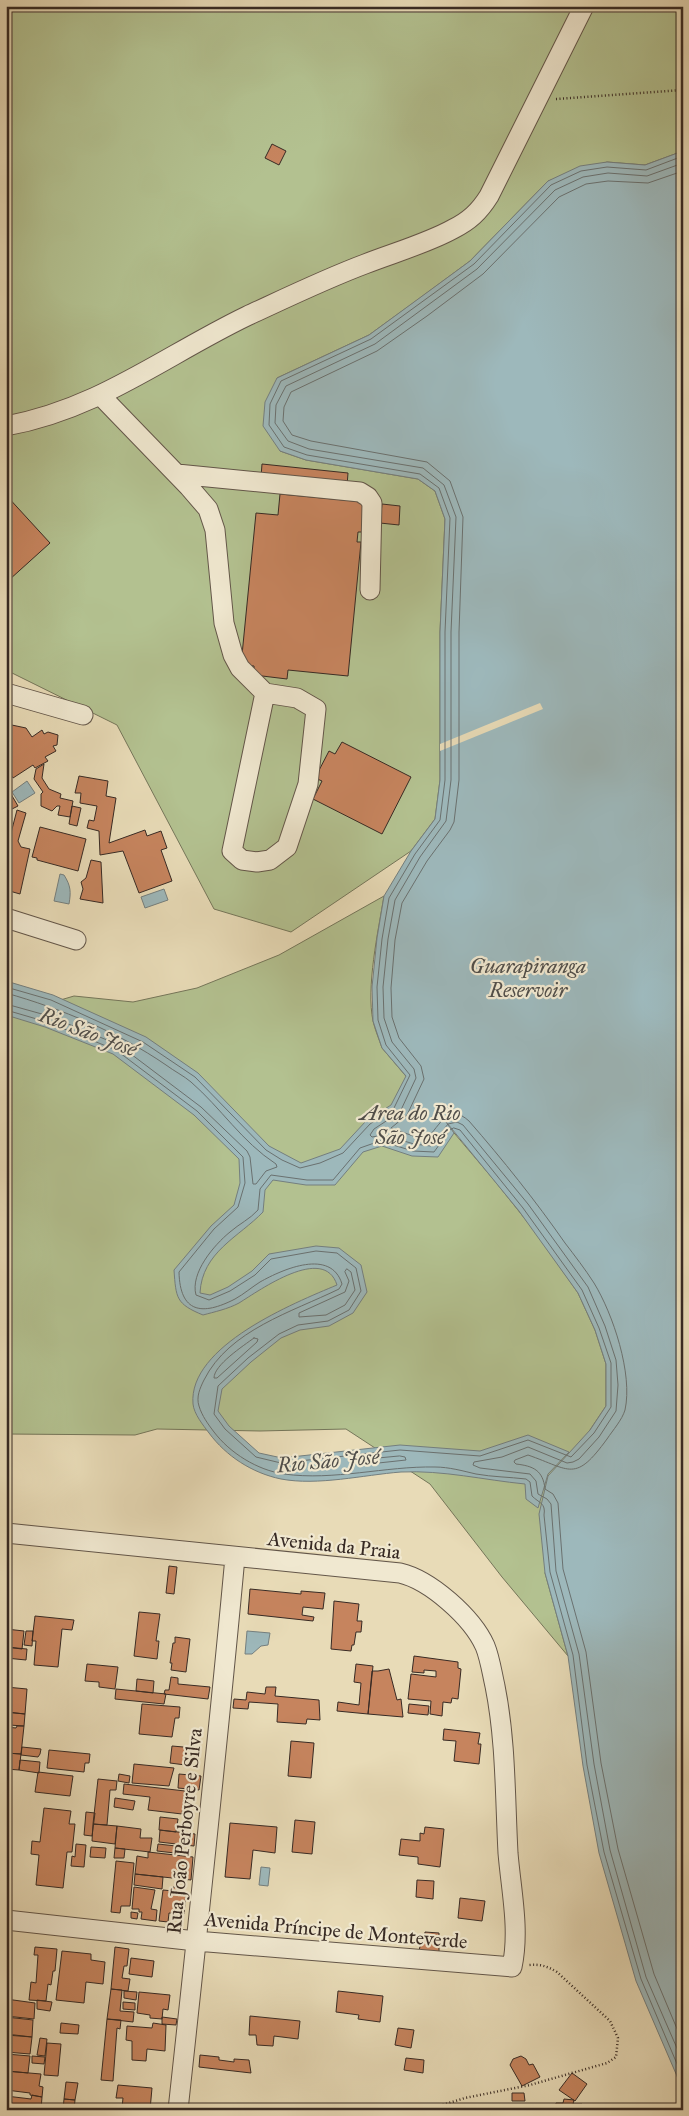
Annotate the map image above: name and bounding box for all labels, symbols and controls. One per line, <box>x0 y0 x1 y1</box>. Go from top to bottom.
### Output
water label: Guarapiranga Reservoir <box>470 953 586 1003</box>
water label: Rio São José <box>35 1001 144 1064</box>
water label: Area do Rio São José <box>358 1100 460 1150</box>
water label: Rio São José <box>275 1443 383 1479</box>
street label: Avenida da Praia <box>265 1526 402 1564</box>
street label: Rua João Perboyre e Silva <box>161 1726 208 1935</box>
street label: Avenida Príncipe de Monteverde <box>202 1906 469 1953</box>

